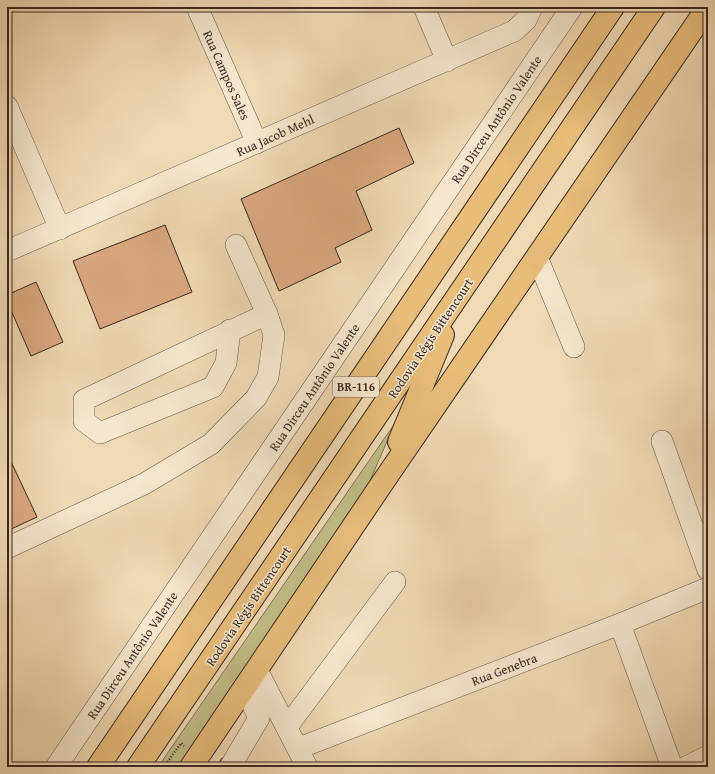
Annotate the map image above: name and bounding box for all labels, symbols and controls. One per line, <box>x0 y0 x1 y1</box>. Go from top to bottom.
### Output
street label: Rua Campos Sales <box>198 27 255 123</box>
street label: Rua Dirceu Antônio Valente <box>446 52 546 187</box>
street label: Rua Jacob Mehl <box>233 110 318 161</box>
street label: Rodovia Régis Bittencourt <box>383 274 478 402</box>
street label: Rua Dirceu Antônio Valente <box>264 320 364 455</box>
road number: BR-116 <box>333 377 379 397</box>
street label: Rodovia Régis Bittencourt <box>201 542 296 670</box>
street label: Rua Dirceu Antônio Valente <box>82 588 182 723</box>
street label: Rua Genebra <box>469 648 540 691</box>

